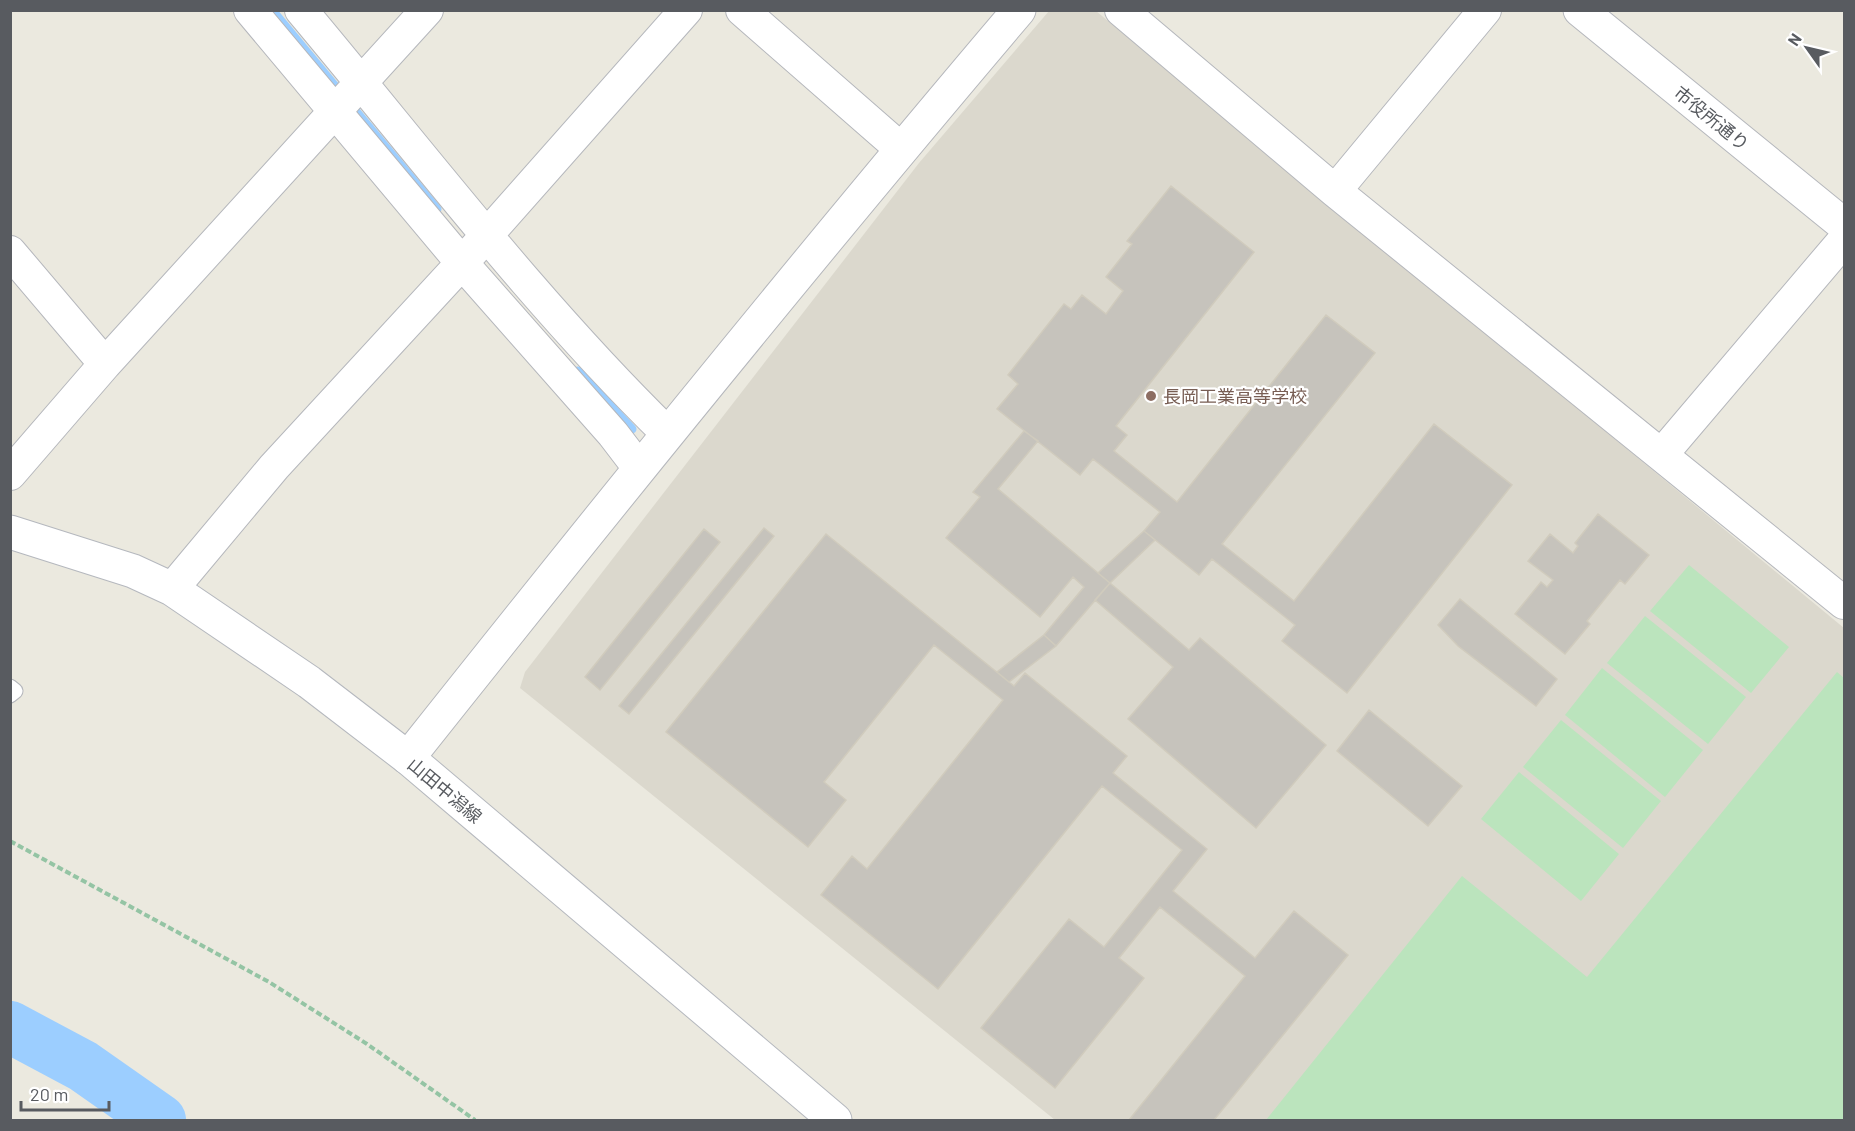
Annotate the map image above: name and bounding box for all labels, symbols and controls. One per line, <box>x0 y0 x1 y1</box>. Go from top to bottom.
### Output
north arrow <box>1777 18 1837 78</box>
text: N <box>1783 30 1805 49</box>
street label: 市役所通り <box>1670 81 1754 155</box>
place label: 長岡工業高等学校 <box>1163 385 1307 407</box>
marker: 長岡工業高等学校 <box>1144 389 1158 403</box>
street label: 山田中潟線 <box>403 753 487 827</box>
scale bar <box>21 1074 110 1112</box>
text: 20 m <box>30 1083 68 1105</box>

